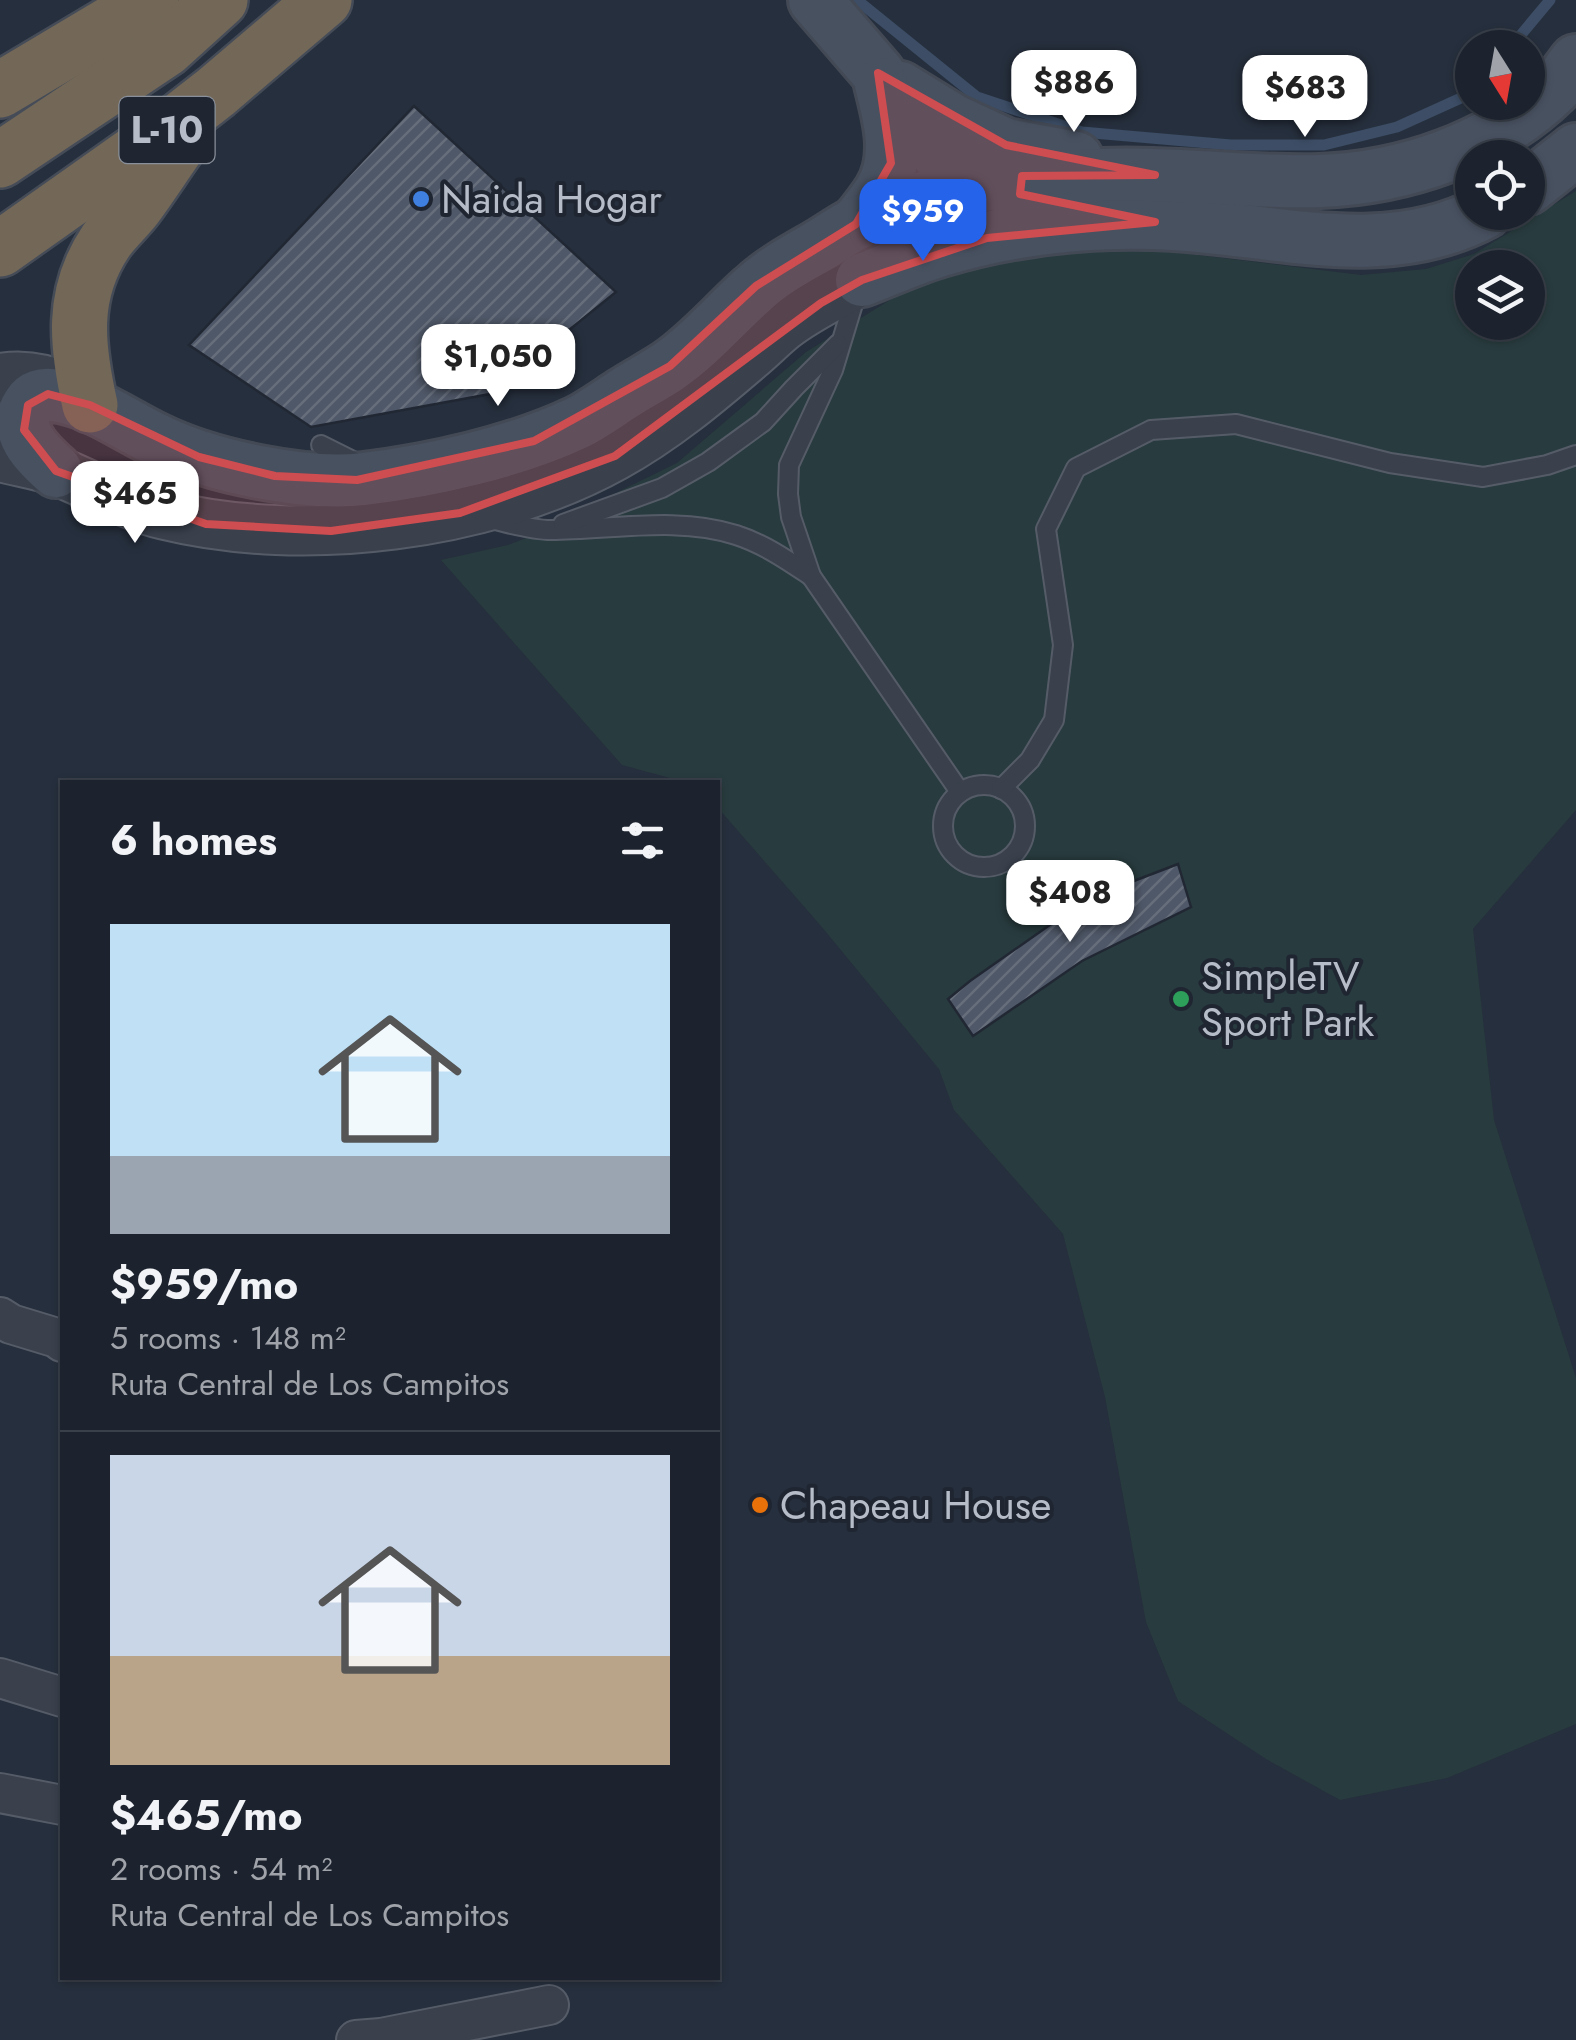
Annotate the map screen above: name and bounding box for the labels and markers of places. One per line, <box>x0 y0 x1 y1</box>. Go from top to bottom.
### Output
pin: $886 <box>1015 50 1133 135</box>
pin: $683 <box>1246 55 1364 140</box>
place label: Naida Hogar <box>441 170 662 228</box>
pin: $959 <box>864 179 982 264</box>
marker: Naida Hogar <box>410 188 432 210</box>
pin: $1,050 <box>417 324 579 409</box>
pin: $465 <box>76 461 194 546</box>
pin: $408 <box>1011 860 1129 945</box>
place label: SimpleTV Sport Park <box>1201 947 1375 1051</box>
marker: SimpleTV Sport Park <box>1170 988 1192 1010</box>
place label: Chapeau House <box>780 1476 1051 1534</box>
marker: Chapeau House <box>749 1494 771 1516</box>

